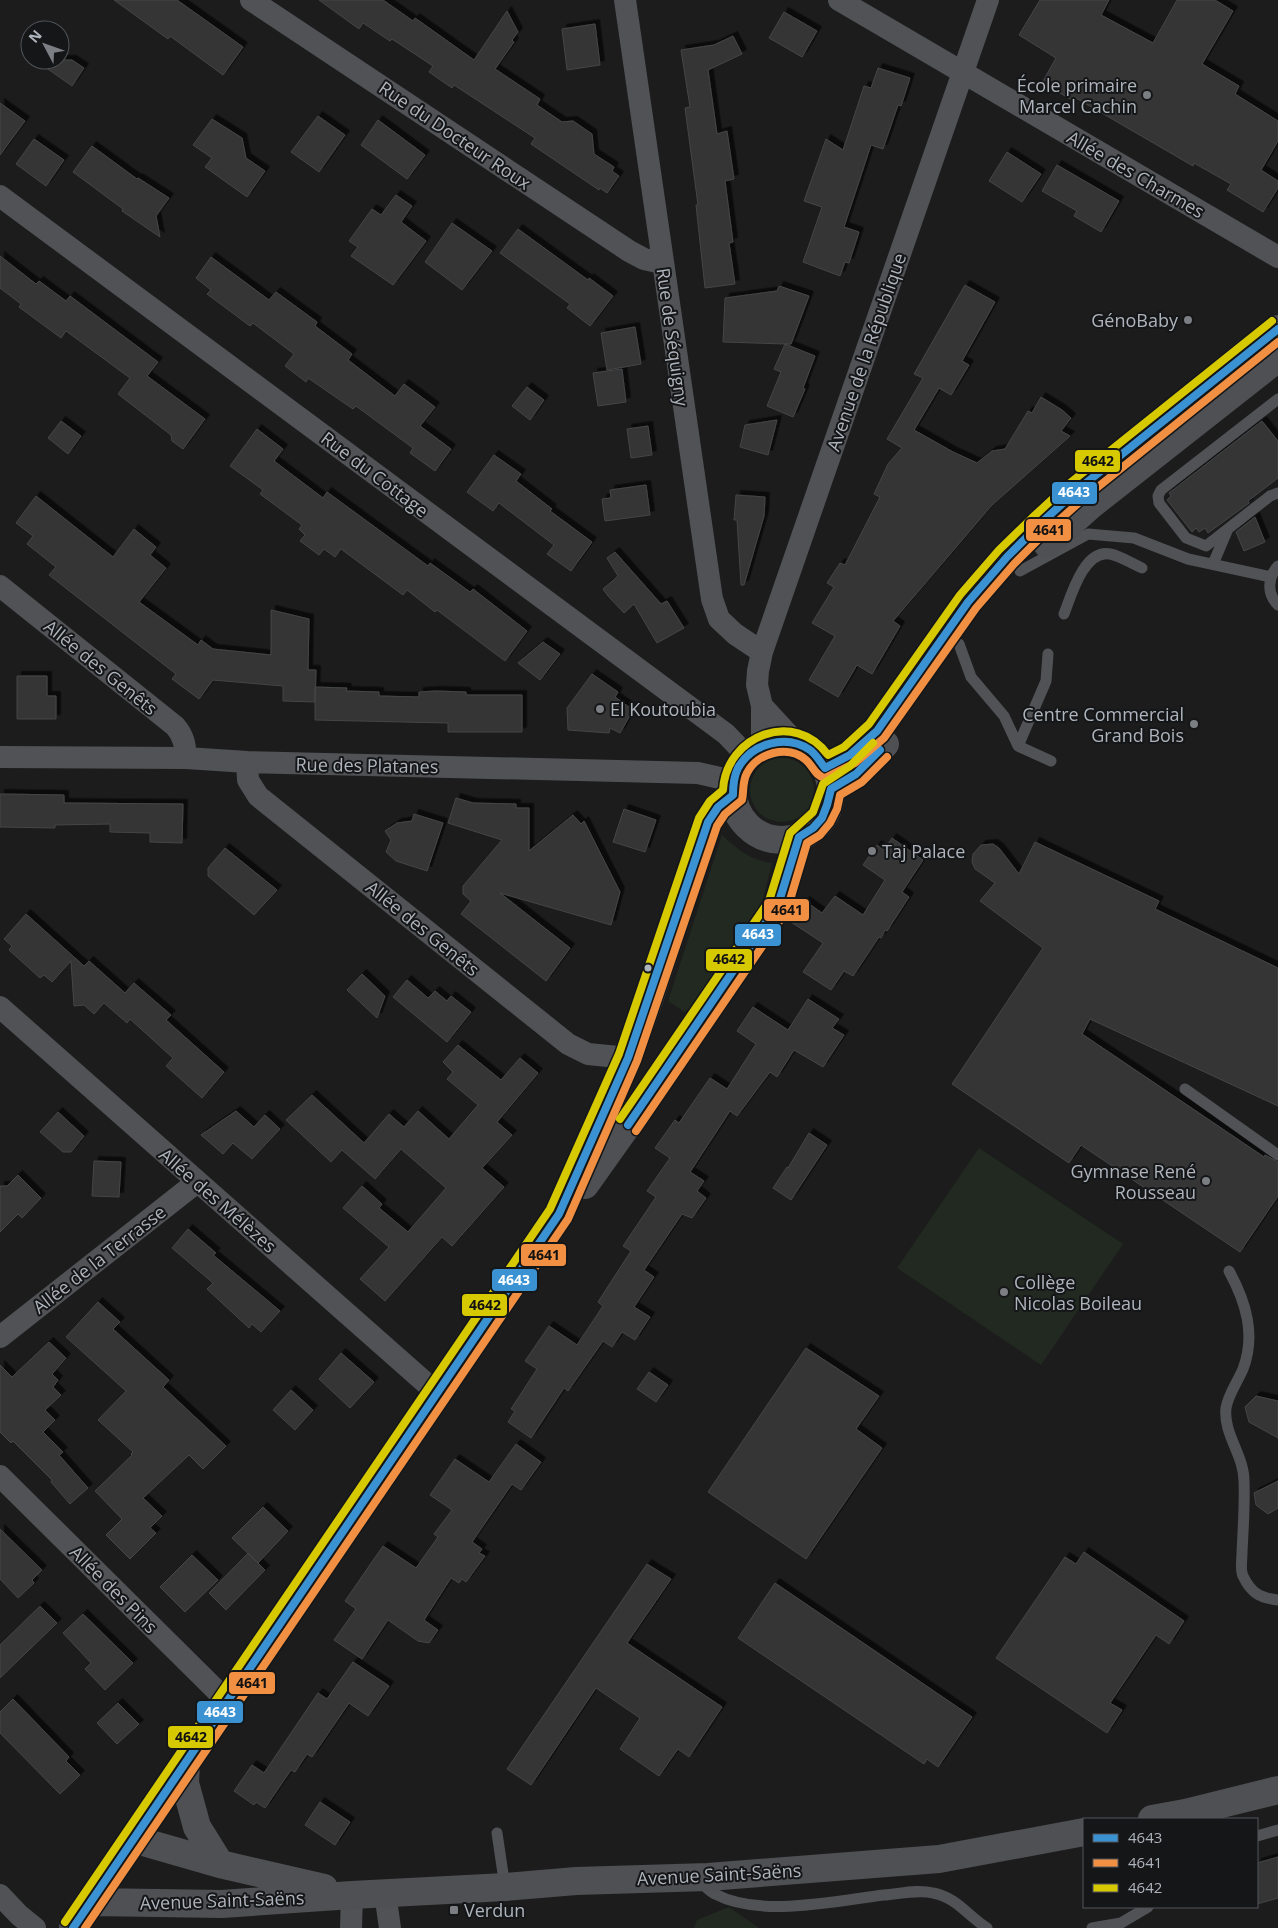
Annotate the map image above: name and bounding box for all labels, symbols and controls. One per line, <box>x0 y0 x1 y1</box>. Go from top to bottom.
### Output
north arrow <box>20 20 70 70</box>
text: N <box>24 26 46 47</box>
place label: École primaire Marcel Cachin <box>1017 73 1137 118</box>
street label: Rue du Docteur Roux <box>374 75 536 195</box>
marker: École primaire Marcel Cachin <box>1141 89 1153 101</box>
street label: Allée des Charmes <box>1063 125 1209 223</box>
street label: Avenue de la République <box>821 250 911 454</box>
street label: Rue de Séquigny <box>651 266 695 409</box>
place label: GénoBaby <box>1091 308 1179 332</box>
marker: GénoBaby <box>1182 314 1194 326</box>
street label: Rue du Cottage <box>316 426 434 522</box>
line badge: 4642 <box>1074 449 1121 473</box>
text: 4642 <box>1082 451 1114 470</box>
line badge: 4643 <box>1051 481 1098 505</box>
text: 4643 <box>1058 482 1090 501</box>
line badge: 4641 <box>1025 518 1072 542</box>
text: 4641 <box>1033 520 1065 539</box>
street label: Allée des Genêts <box>39 614 163 720</box>
place label: El Koutoubia <box>610 697 716 721</box>
place label: Centre Commercial Grand Bois <box>1022 702 1184 747</box>
marker: El Koutoubia <box>594 703 606 715</box>
marker: Centre Commercial Grand Bois <box>1188 718 1200 730</box>
street label: Rue des Platanes <box>295 752 439 778</box>
place label: Taj Palace <box>882 839 965 863</box>
marker: Taj Palace <box>866 845 878 857</box>
street label: Allée des Genêts <box>361 875 485 981</box>
line badge: 4641 <box>763 898 810 922</box>
text: 4641 <box>771 900 803 919</box>
line badge: 4643 <box>734 923 782 947</box>
text: 4643 <box>742 924 774 943</box>
line badge: 4642 <box>705 948 753 972</box>
text: 4642 <box>713 949 745 968</box>
unlabelled marker <box>643 963 653 973</box>
street label: Allée des Mélèzes <box>154 1142 282 1258</box>
place label: Gymnase René Rousseau <box>1070 1159 1196 1204</box>
marker: Gymnase René Rousseau <box>1200 1175 1212 1187</box>
street label: Allée de la Terrasse <box>28 1200 170 1318</box>
line badge: 4641 <box>520 1243 567 1267</box>
text: 4641 <box>528 1245 560 1264</box>
line badge: 4643 <box>491 1268 538 1292</box>
text: 4643 <box>498 1270 530 1289</box>
place label: Collège Nicolas Boileau <box>1014 1270 1142 1315</box>
marker: Collège Nicolas Boileau <box>998 1286 1010 1298</box>
line badge: 4642 <box>461 1293 508 1317</box>
text: 4642 <box>469 1295 501 1314</box>
street label: Allée des Pins <box>65 1540 163 1638</box>
line badge: 4641 <box>228 1671 276 1695</box>
text: 4641 <box>236 1673 268 1692</box>
line badge: 4643 <box>196 1700 244 1724</box>
text: 4643 <box>204 1702 236 1721</box>
line badge: 4642 <box>167 1725 214 1749</box>
text: 4642 <box>175 1727 207 1746</box>
legend <box>1083 1818 1258 1908</box>
text: 4643 <box>1128 1827 1162 1847</box>
text: 4641 <box>1128 1852 1162 1872</box>
street label: Avenue Saint-Saëns <box>636 1858 802 1890</box>
text: 4642 <box>1128 1877 1162 1897</box>
street label: Avenue Saint-Saëns <box>139 1885 305 1915</box>
place label: Verdun <box>464 1898 525 1922</box>
marker: Verdun <box>448 1904 460 1916</box>

